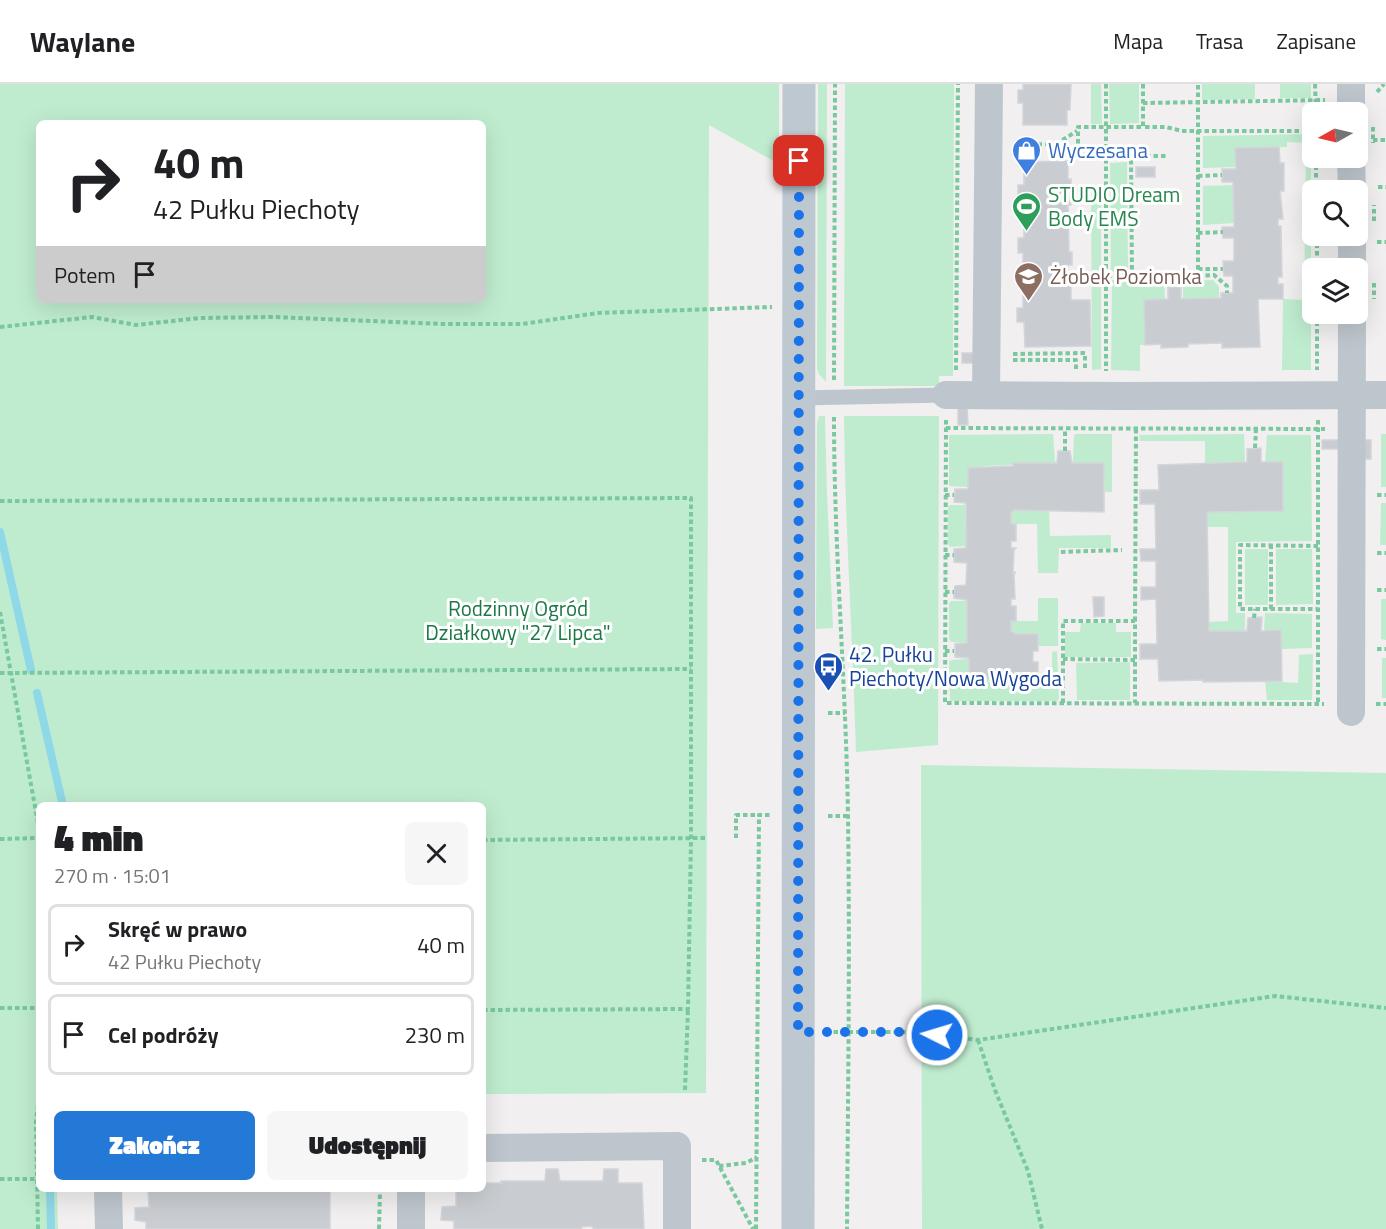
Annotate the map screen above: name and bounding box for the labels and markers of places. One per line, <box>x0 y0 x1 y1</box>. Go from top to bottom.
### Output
shop icon: Wyczesana <box>1011 134 1043 176</box>
place label: Wyczesana <box>1048 134 1148 166</box>
pin <box>773 135 824 186</box>
place label: STUDIO Dream Body EMS <box>1048 178 1180 234</box>
sports icon: STUDIO Dream Body EMS <box>1011 190 1043 232</box>
school or university icon: Żłobek Poziomka <box>1013 260 1045 302</box>
place label: Żłobek Poziomka <box>1050 260 1202 292</box>
place label: 42. Pułku Piechoty/Nowa Wygoda <box>849 638 1062 694</box>
bus stop icon: 42. Pułku Piechoty/Nowa Wygoda <box>812 650 844 692</box>

